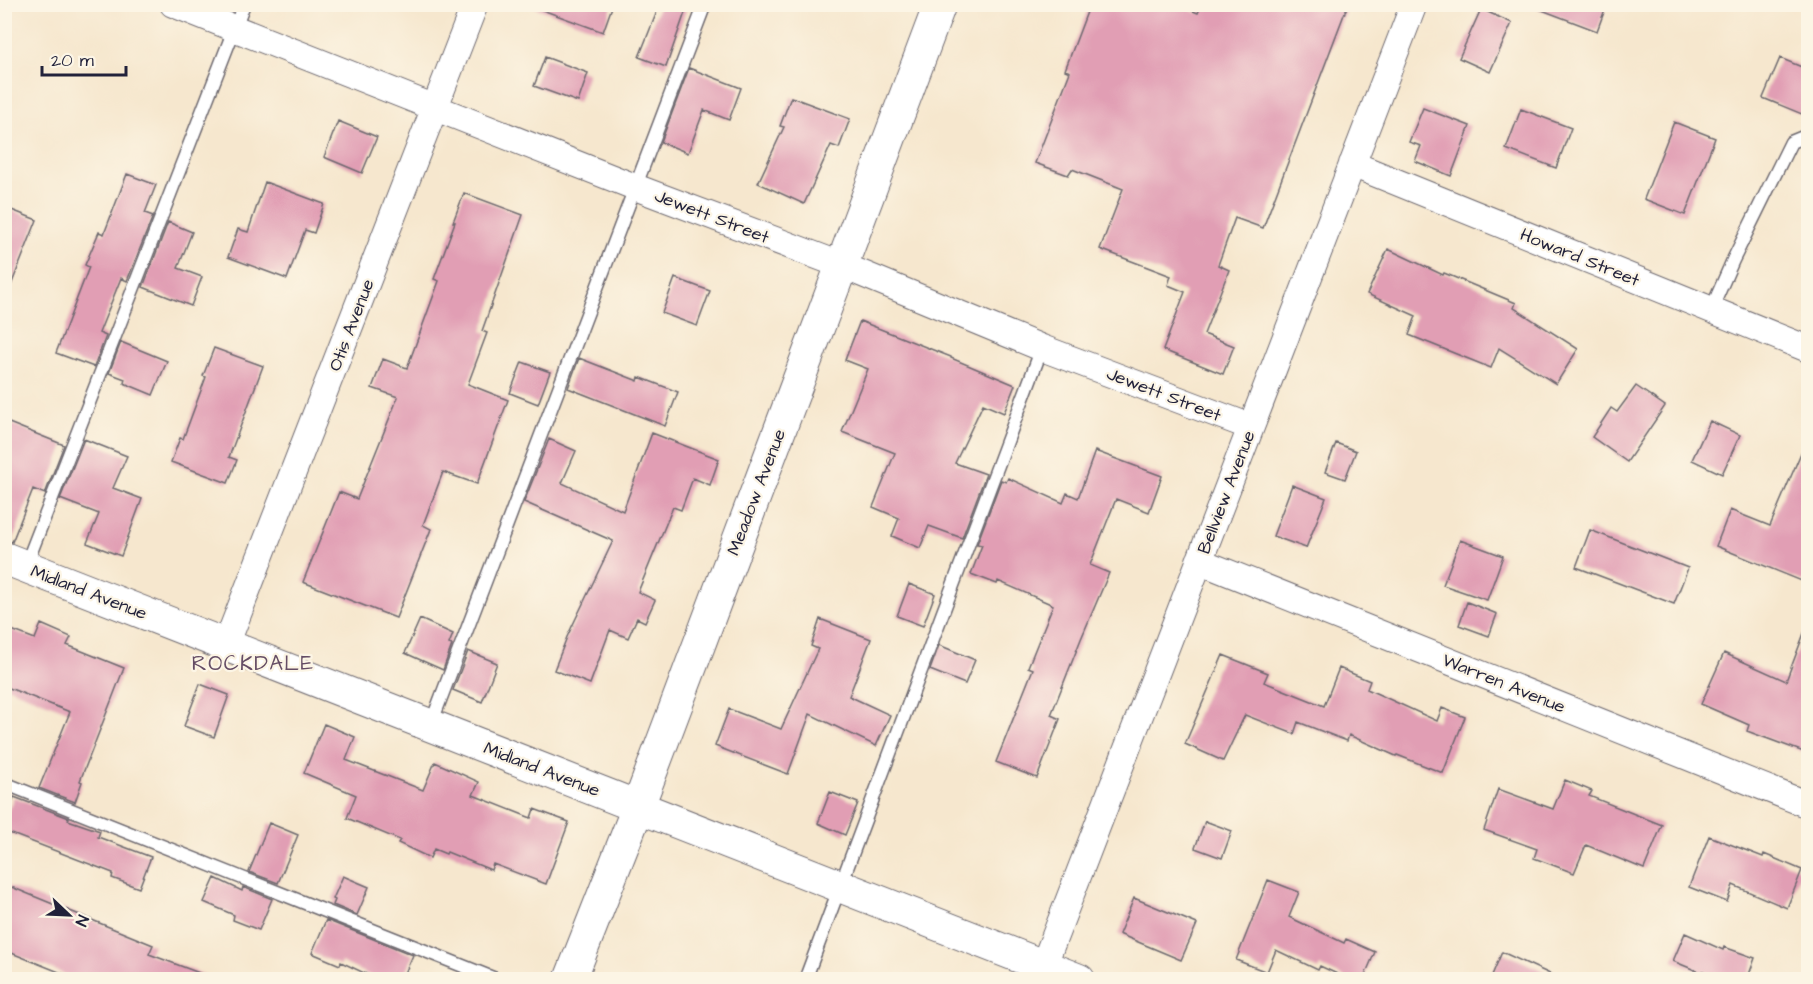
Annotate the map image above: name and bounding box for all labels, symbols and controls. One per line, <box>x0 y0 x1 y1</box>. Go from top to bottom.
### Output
scale bar <box>42 39 126 77</box>
text: 20 m <box>51 48 94 73</box>
street label: Jewett Street <box>651 183 773 250</box>
street label: Howard Street <box>1516 222 1644 293</box>
street label: Otis Avenue <box>322 275 381 375</box>
street label: Jewett Street <box>1103 361 1225 428</box>
street label: Meadow Avenue <box>721 425 792 559</box>
street label: Bellview Avenue <box>1191 427 1262 557</box>
street label: Midland Avenue <box>27 559 151 626</box>
street label: Warren Avenue <box>1439 647 1569 720</box>
district label: ROCKDALE <box>192 649 314 678</box>
street label: Midland Avenue <box>480 736 604 803</box>
north arrow <box>39 885 99 945</box>
text: N <box>70 912 94 929</box>

